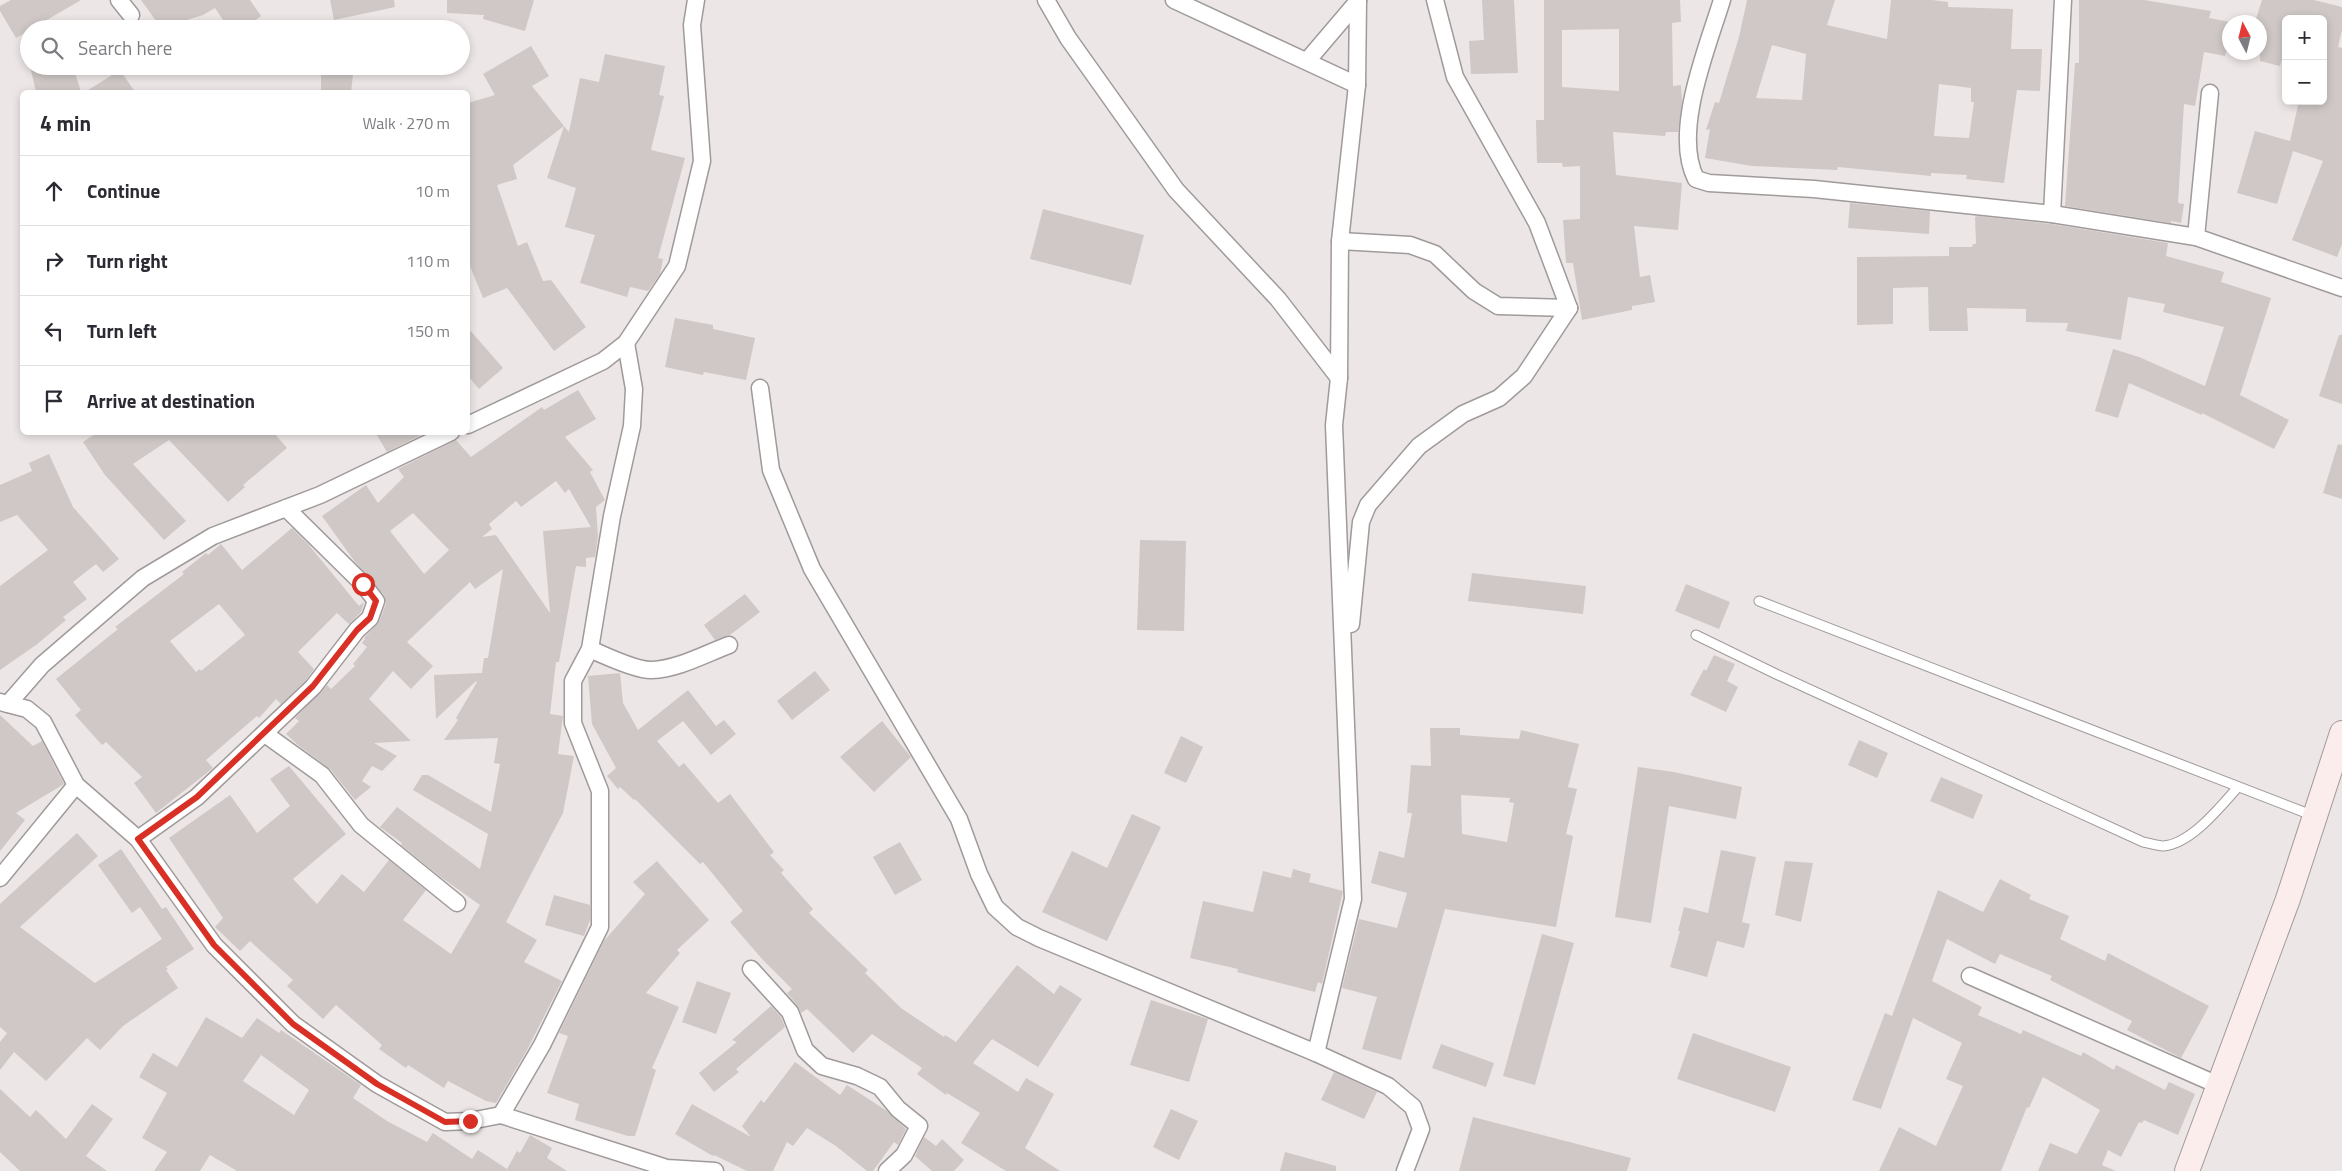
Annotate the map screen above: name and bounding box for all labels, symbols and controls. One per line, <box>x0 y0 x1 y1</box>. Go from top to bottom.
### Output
north arrow <box>2222 15 2267 60</box>
map controls <box>2282 15 2327 105</box>
button: + <box>2282 15 2327 60</box>
search box <box>20 20 470 75</box>
text: Search here <box>78 33 172 62</box>
icon: search <box>38 34 66 62</box>
button: − <box>2282 60 2327 105</box>
text: 4 min <box>40 107 91 139</box>
text: Walk · 270 m <box>362 111 450 135</box>
text: Continue <box>87 176 160 205</box>
icon: ahead <box>40 177 68 205</box>
text: 10 m <box>415 179 450 203</box>
text: Turn right <box>87 246 168 275</box>
icon: right <box>40 247 68 275</box>
text: 110 m <box>406 249 450 273</box>
text: Turn left <box>87 316 157 345</box>
icon: left <box>40 317 68 345</box>
text: 150 m <box>406 319 450 343</box>
text: Arrive at destination <box>87 386 255 415</box>
icon: arrive <box>40 387 68 415</box>
route start <box>352 573 375 596</box>
route end <box>459 1110 482 1133</box>

